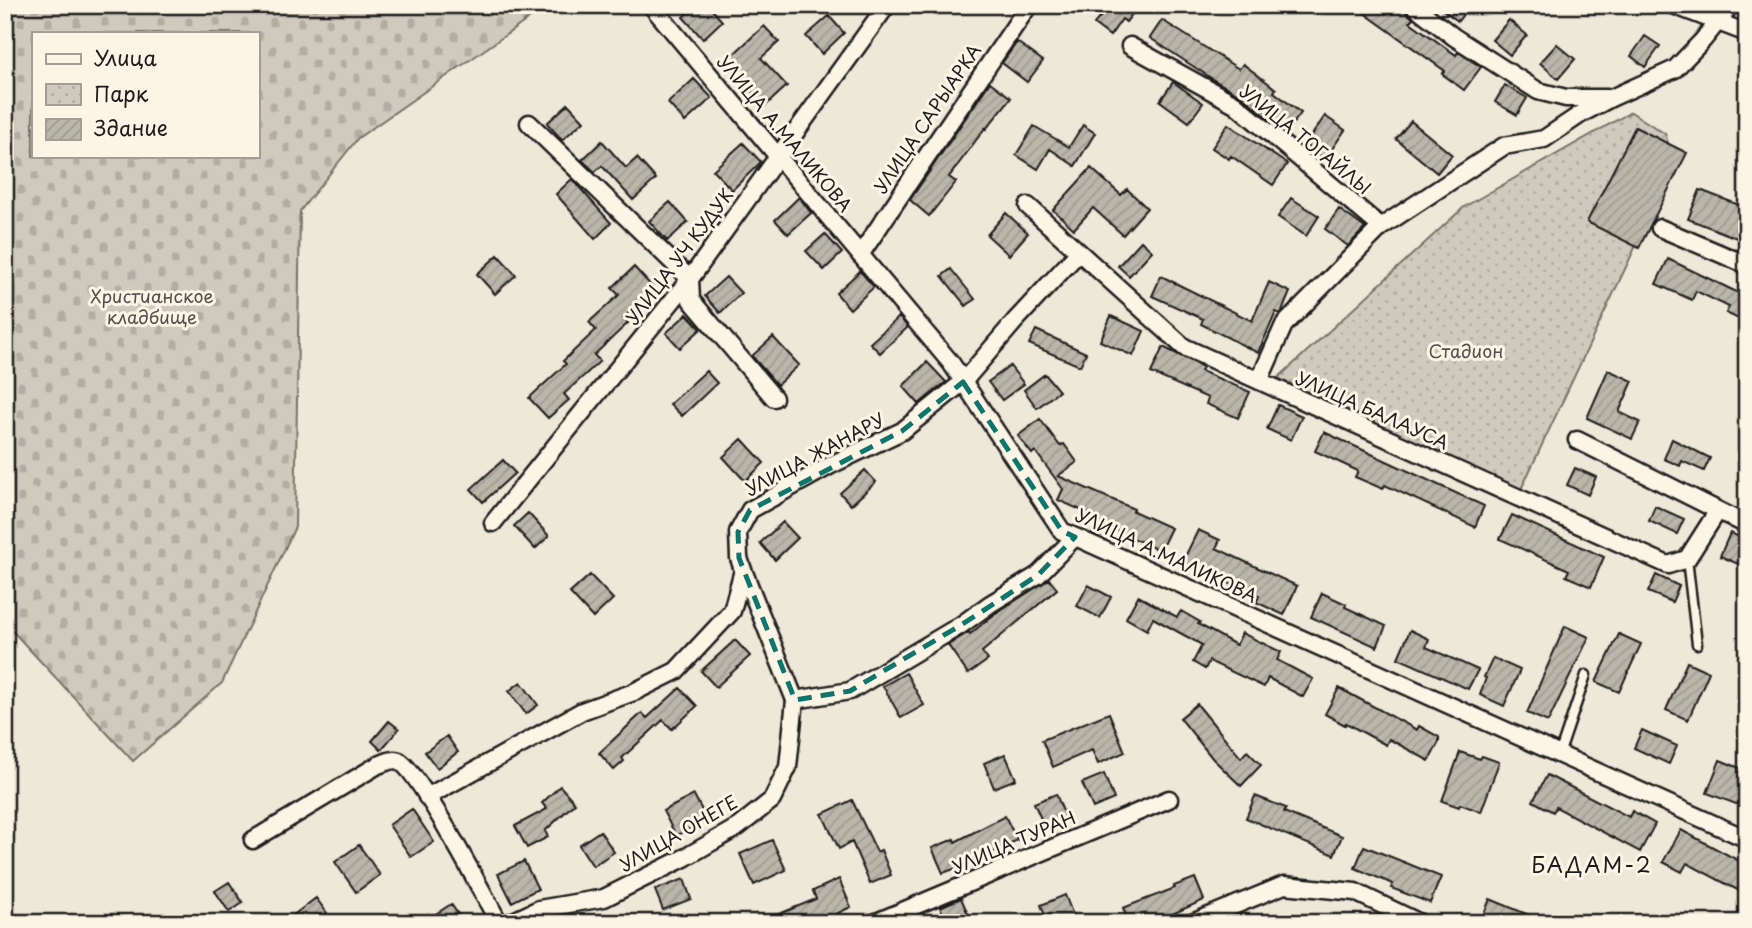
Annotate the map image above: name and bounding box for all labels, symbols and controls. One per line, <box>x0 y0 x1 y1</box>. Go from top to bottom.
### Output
legend <box>32 32 259 158</box>
street label: УЛИЦА САРЫАРКА <box>867 38 987 198</box>
text: Улица <box>94 41 157 73</box>
street label: УЛИЦА А.МАЛИКОВА <box>711 49 859 217</box>
text: Парк <box>94 77 149 109</box>
street label: УЛИЦА ТОГАЙЛЫ <box>1235 77 1377 200</box>
text: Здание <box>94 111 168 143</box>
street label: УЛИЦА УЧ КУДУК <box>619 182 739 330</box>
park label: Христианское кладбище <box>90 282 214 330</box>
park label: Стадион <box>1429 337 1503 364</box>
street label: УЛИЦА БАЛАУСА <box>1292 364 1454 456</box>
street label: УЛИЦА ЖАНАРУ <box>740 406 889 502</box>
street label: УЛИЦА А.МАЛИКОВА <box>1071 501 1262 609</box>
street label: УЛИЦА ОНЕГЕ <box>614 788 742 878</box>
street label: УЛИЦА ТУРАН <box>947 803 1080 880</box>
district label: БАДАМ-2 <box>1531 848 1653 880</box>

